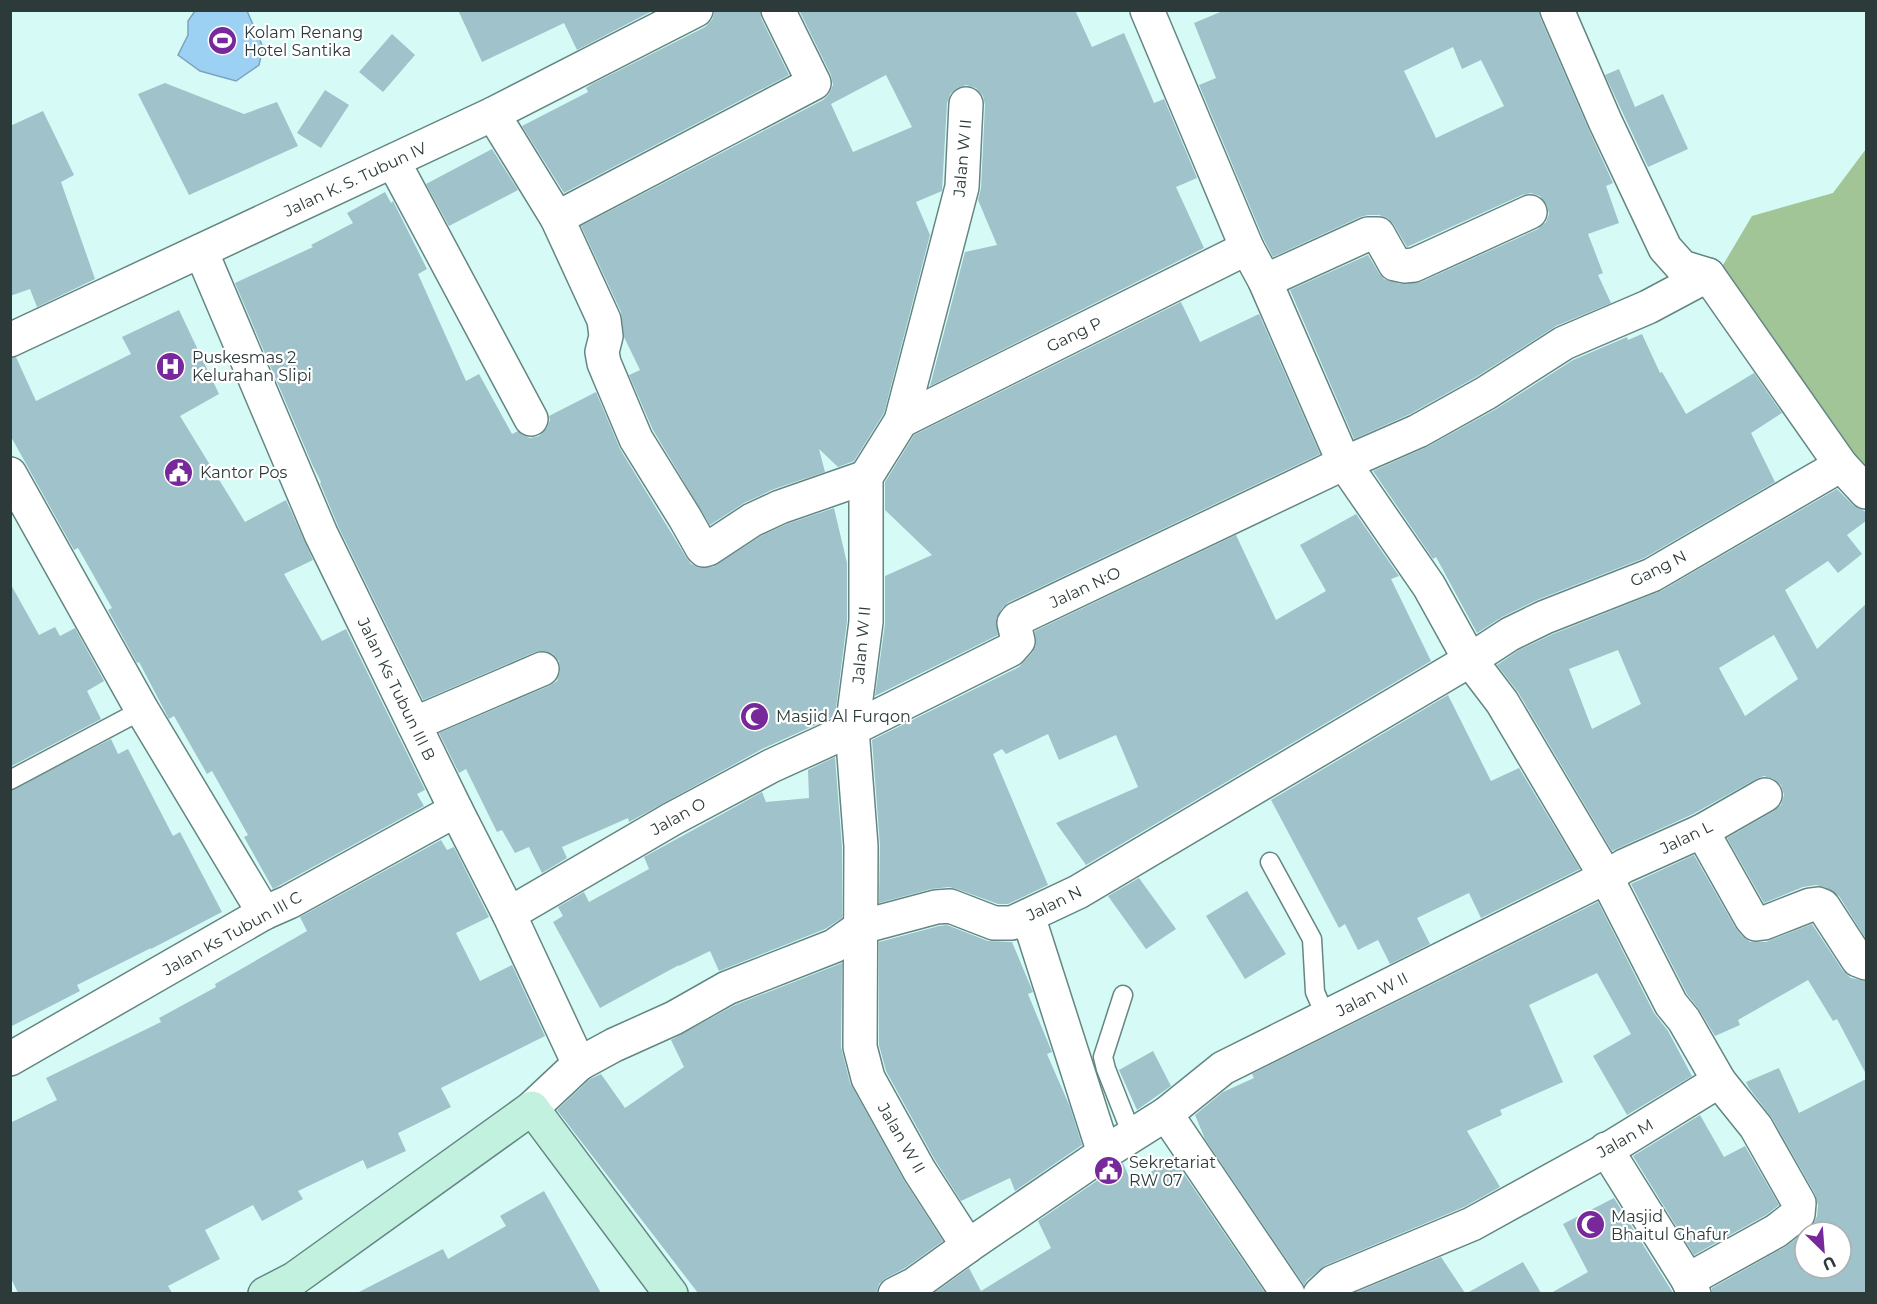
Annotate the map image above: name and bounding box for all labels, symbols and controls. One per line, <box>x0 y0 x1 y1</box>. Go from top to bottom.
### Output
place label: Kolam Renang Hotel Santika <box>244 23 363 60</box>
sports icon: Kolam Renang Hotel Santika <box>207 25 239 57</box>
street label: Jalan W II <box>950 118 975 199</box>
street label: Jalan K. S. Tubun IV <box>280 138 430 221</box>
street label: Gang P <box>1043 313 1105 356</box>
place label: Puskesmas 2 Kelurahan Slipi <box>192 348 312 385</box>
hospital icon: Puskesmas 2 Kelurahan Slipi <box>155 350 187 382</box>
public building icon: Kantor Pos <box>163 456 195 488</box>
place label: Kantor Pos <box>200 463 288 482</box>
street label: Gang N <box>1627 546 1690 591</box>
street label: Jalan N:O <box>1046 563 1124 613</box>
street label: Jalan W II <box>849 605 874 686</box>
street label: Jalan Ks Tubun III B <box>353 614 439 764</box>
mosque icon: Masjid Al Furqon <box>739 700 771 732</box>
place label: Masjid Al Furqon <box>776 707 911 726</box>
street label: Jalan O <box>647 794 709 840</box>
street label: Jalan L <box>1656 816 1716 859</box>
street label: Jalan N <box>1023 882 1085 925</box>
street label: Jalan Ks Tubun III C <box>159 887 305 980</box>
street label: Jalan W II <box>1332 968 1411 1021</box>
street label: Jalan W II <box>873 1099 929 1177</box>
street label: Jalan M <box>1593 1115 1657 1163</box>
place label: Sekretariat RW 07 <box>1129 1153 1216 1190</box>
public building icon: Sekretariat RW 07 <box>1092 1155 1124 1187</box>
place label: Masjid Bhaitul Ghafur <box>1611 1207 1728 1244</box>
mosque icon: Masjid Bhaitul Ghafur <box>1574 1209 1606 1241</box>
north arrow <box>1793 1220 1853 1280</box>
text: U <box>1819 1252 1839 1274</box>

